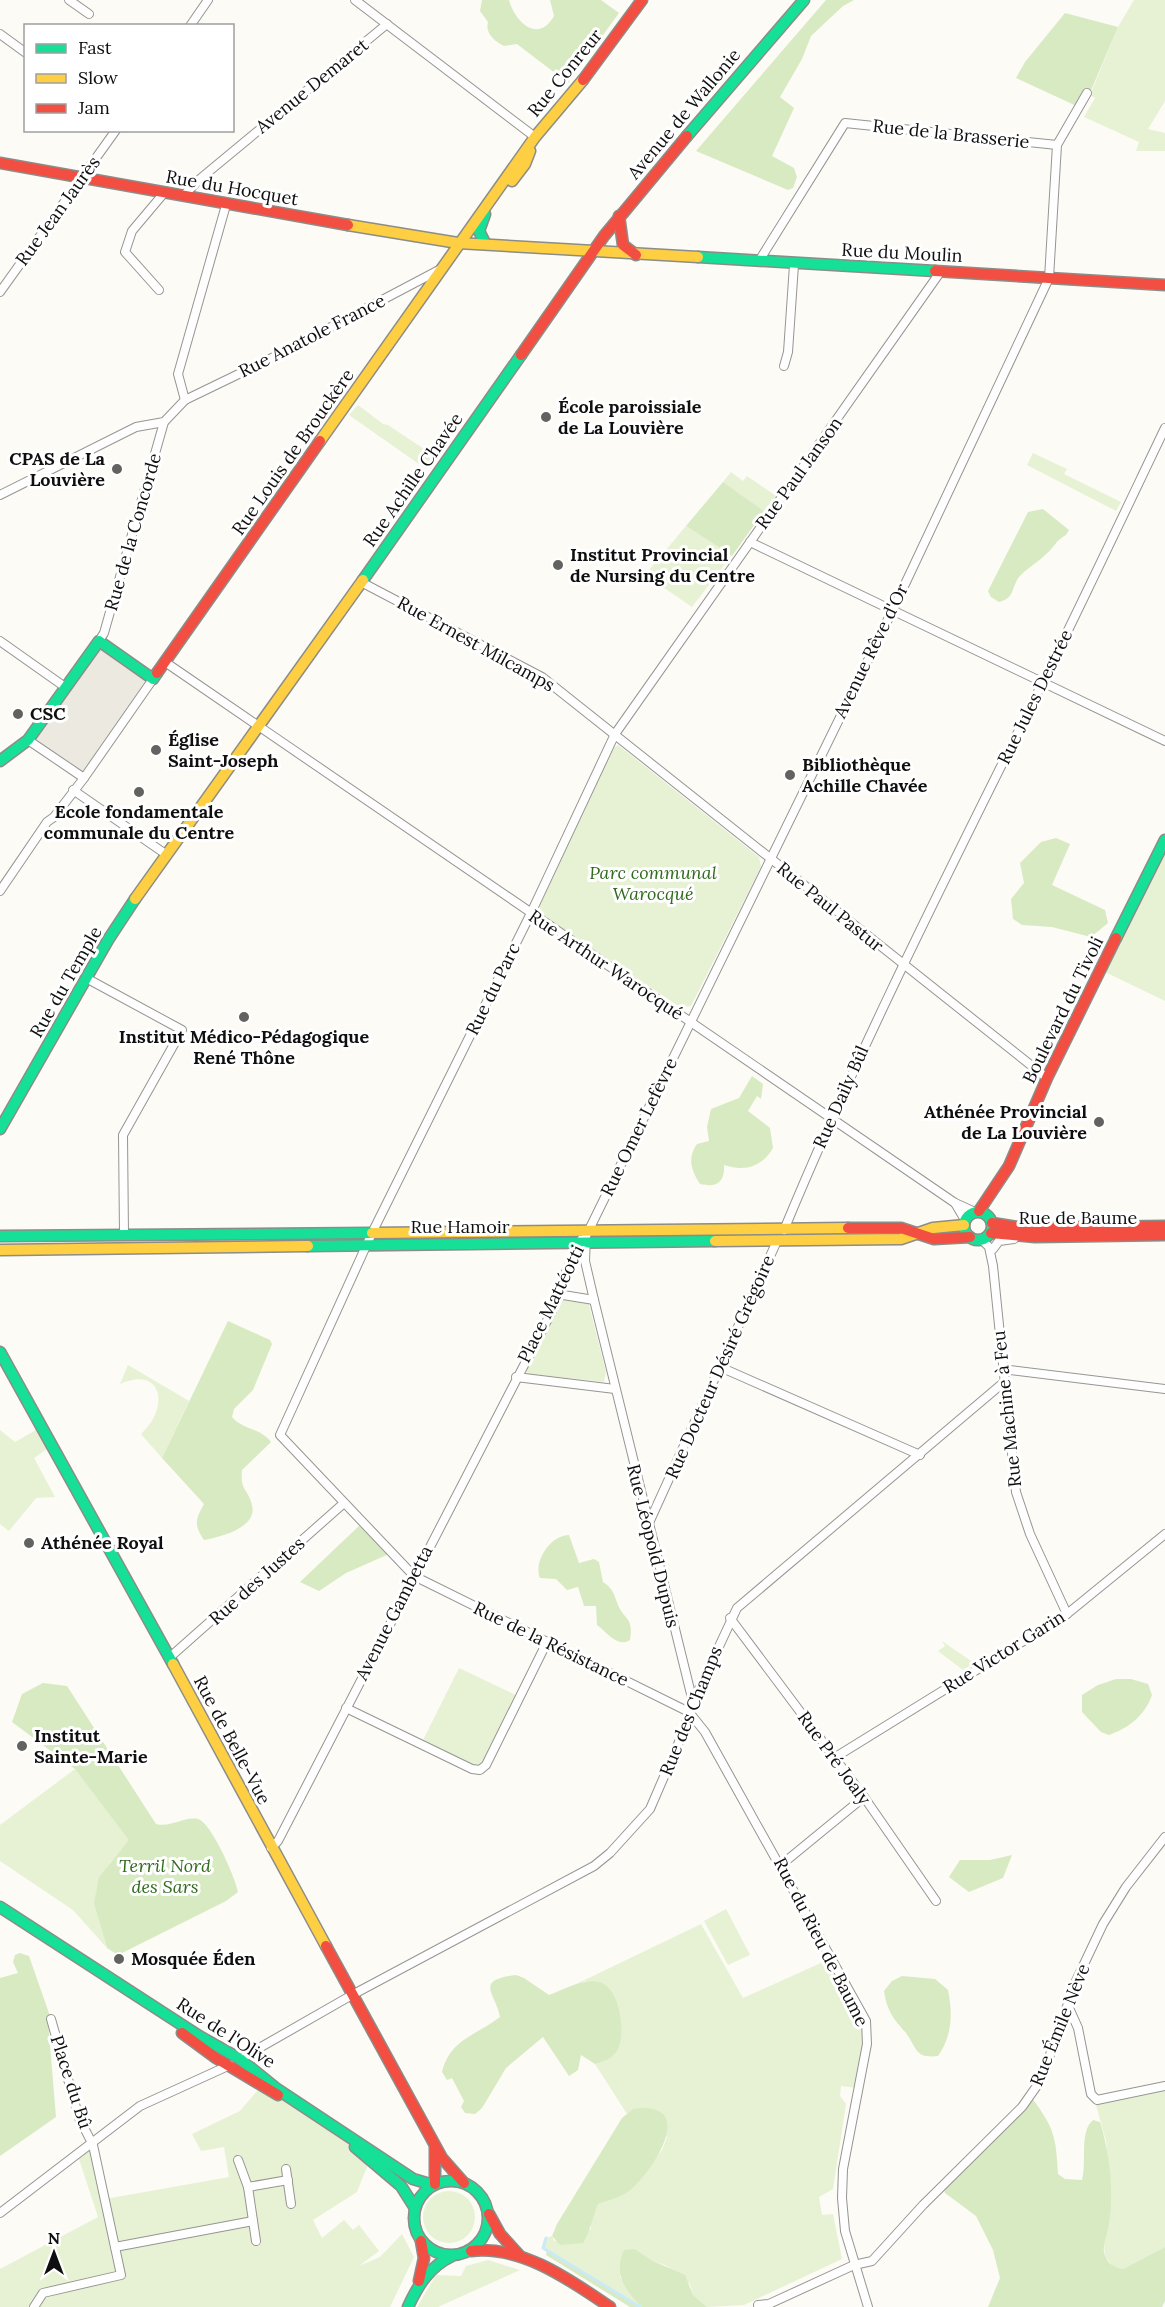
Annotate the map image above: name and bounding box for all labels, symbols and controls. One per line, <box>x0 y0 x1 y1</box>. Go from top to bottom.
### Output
legend <box>24 24 234 132</box>
street label: Rue Conreur <box>522 24 607 121</box>
street label: Avenue Demaret <box>250 33 373 139</box>
text: Fast <box>78 36 112 59</box>
street label: Avenue de Wallonie <box>622 43 745 185</box>
text: Slow <box>78 66 118 89</box>
text: Jam <box>77 96 110 119</box>
street label: Rue de la Brasserie <box>871 114 1031 153</box>
street label: Rue Jean Jaurès <box>10 151 105 270</box>
street label: Rue du Hocquet <box>164 165 300 210</box>
street label: Rue du Moulin <box>841 238 963 267</box>
street label: Rue Anatole France <box>235 289 389 382</box>
street label: Rue Louis de Brouckère <box>226 364 359 539</box>
place label: École paroissiale de La Louvière <box>558 395 702 439</box>
street label: Rue Achille Chavée <box>358 408 468 551</box>
marker: École paroissiale de La Louvière <box>539 410 553 424</box>
street label: Rue Paul Janson <box>750 412 847 533</box>
place label: CPAS de La Louvière <box>9 447 106 491</box>
street label: Rue de la Concorde <box>99 450 166 613</box>
marker: CPAS de La Louvière <box>110 462 124 476</box>
place label: Institut Provincial de Nursing du Centre <box>570 543 755 587</box>
marker: Institut Provincial de Nursing du Centre <box>551 558 565 572</box>
street label: Avenue Rêve d'Or <box>828 580 913 723</box>
street label: Rue Ernest Milcamps <box>393 591 559 696</box>
street label: Rue Jules Destrée <box>992 625 1077 768</box>
place label: CSC <box>30 702 66 725</box>
marker: CSC <box>11 707 25 721</box>
place label: Église Saint-Joseph <box>168 728 278 772</box>
marker: Église Saint-Joseph <box>149 743 163 757</box>
place label: Bibliothèque Achille Chavée <box>802 753 928 797</box>
marker: Bibliothèque Achille Chavée <box>783 768 797 782</box>
marker: Ecole fondamentale communale du Centre <box>132 785 146 799</box>
place label: Ecole fondamentale communale du Centre <box>44 800 234 844</box>
street label: Rue Paul Pastur <box>772 857 889 957</box>
park label: Parc communal Warocqué <box>589 861 717 905</box>
street label: Rue Arthur Warocqué <box>524 904 688 1025</box>
street label: Rue du Temple <box>24 922 107 1041</box>
street label: Boulevard du Tivoli <box>1017 933 1108 1087</box>
street label: Rue du Parc <box>460 939 525 1039</box>
marker: Institut Médico-Pédagogique René Thône <box>237 1010 251 1024</box>
place label: Institut Médico-Pédagogique René Thône <box>119 1025 369 1069</box>
street label: Rue Daily Bûl <box>808 1042 873 1152</box>
street label: Rue Omer Lefèvre <box>595 1053 682 1200</box>
place label: Athénée Provincial de La Louvière <box>924 1100 1087 1144</box>
marker: Athénée Provincial de La Louvière <box>1092 1115 1106 1129</box>
street label: Rue de Baume <box>1019 1206 1138 1229</box>
street label: Rue Hamoir <box>410 1215 510 1238</box>
street label: Place Mattéotti <box>512 1241 589 1366</box>
street label: Rue Docteur Désiré Grégoire <box>660 1251 779 1482</box>
street label: Rue Machine à Feu <box>987 1329 1026 1488</box>
street label: Rue Léopold Dupuis <box>622 1462 685 1630</box>
place label: Athénée Royal <box>41 1531 164 1554</box>
street label: Rue des Justes <box>204 1532 309 1630</box>
marker: Athénée Royal <box>22 1536 36 1550</box>
street label: Avenue Gambetta <box>349 1541 437 1685</box>
street label: Rue de la Résistance <box>470 1596 633 1691</box>
street label: Rue Victor Garin <box>939 1605 1069 1698</box>
street label: Rue des Champs <box>654 1643 727 1779</box>
street label: Rue de Belle-Vue <box>189 1671 276 1808</box>
street label: Rue Pré Joaly <box>793 1706 876 1810</box>
place label: Institut Sainte-Marie <box>34 1724 148 1768</box>
marker: Institut Sainte-Marie <box>15 1739 29 1753</box>
street label: Rue du Rieu de Baume <box>769 1853 874 2030</box>
park label: Terril Nord des Sars <box>119 1854 211 1898</box>
place label: Mosquée Éden <box>131 1947 256 1970</box>
marker: Mosquée Éden <box>112 1952 126 1966</box>
street label: Rue Émile Nève <box>1024 1960 1095 2089</box>
street label: Rue de l'Olive <box>172 1992 280 2073</box>
street label: Place du Bû <box>46 2032 97 2132</box>
north arrow <box>24 2223 84 2283</box>
text: N <box>48 2228 60 2248</box>

